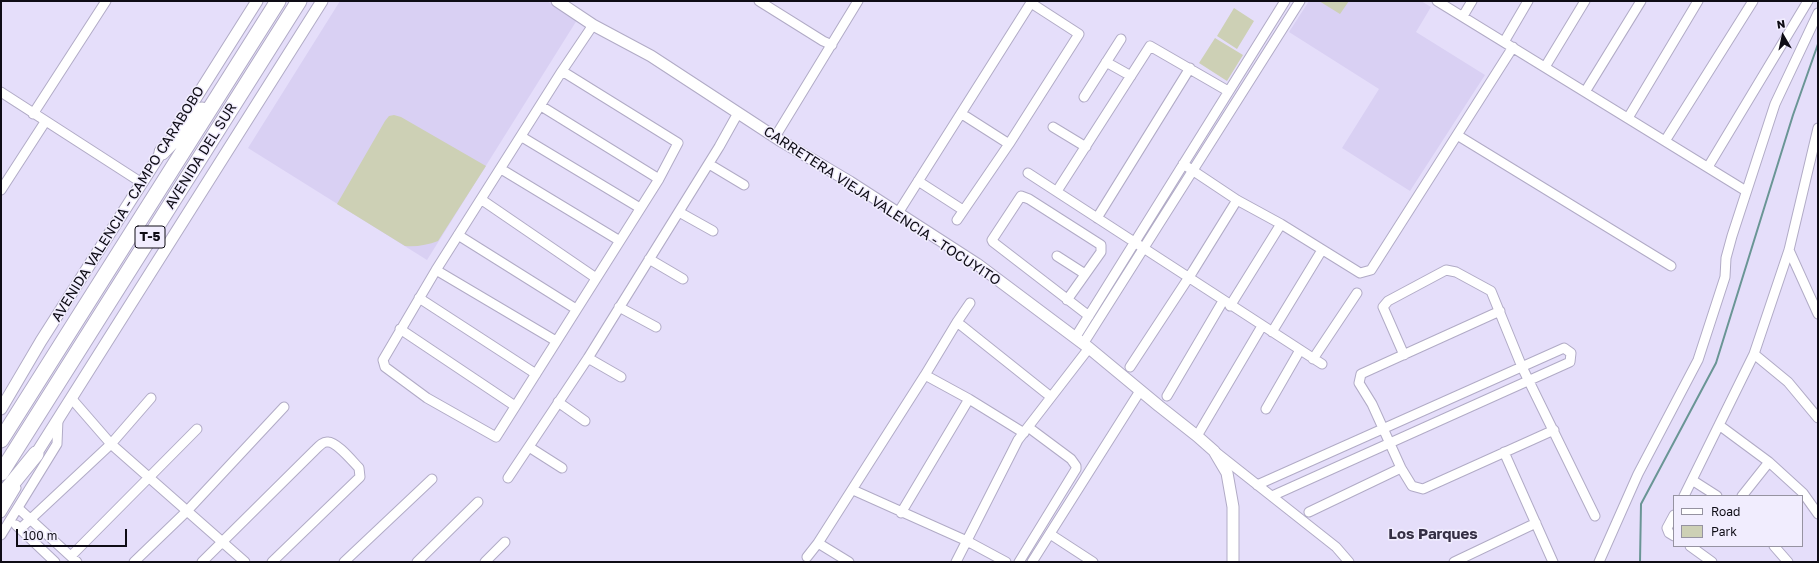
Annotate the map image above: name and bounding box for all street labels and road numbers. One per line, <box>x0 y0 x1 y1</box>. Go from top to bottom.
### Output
street label: AVENIDA VALENCIA - CAMPO CARABOBO <box>48 83 208 325</box>
street label: AVENIDA DEL SUR <box>162 100 240 212</box>
street label: CARRETERA VIEJA VALENCIA - TOCUYITO <box>760 123 1004 289</box>
road number: T-5 <box>135 226 165 248</box>

